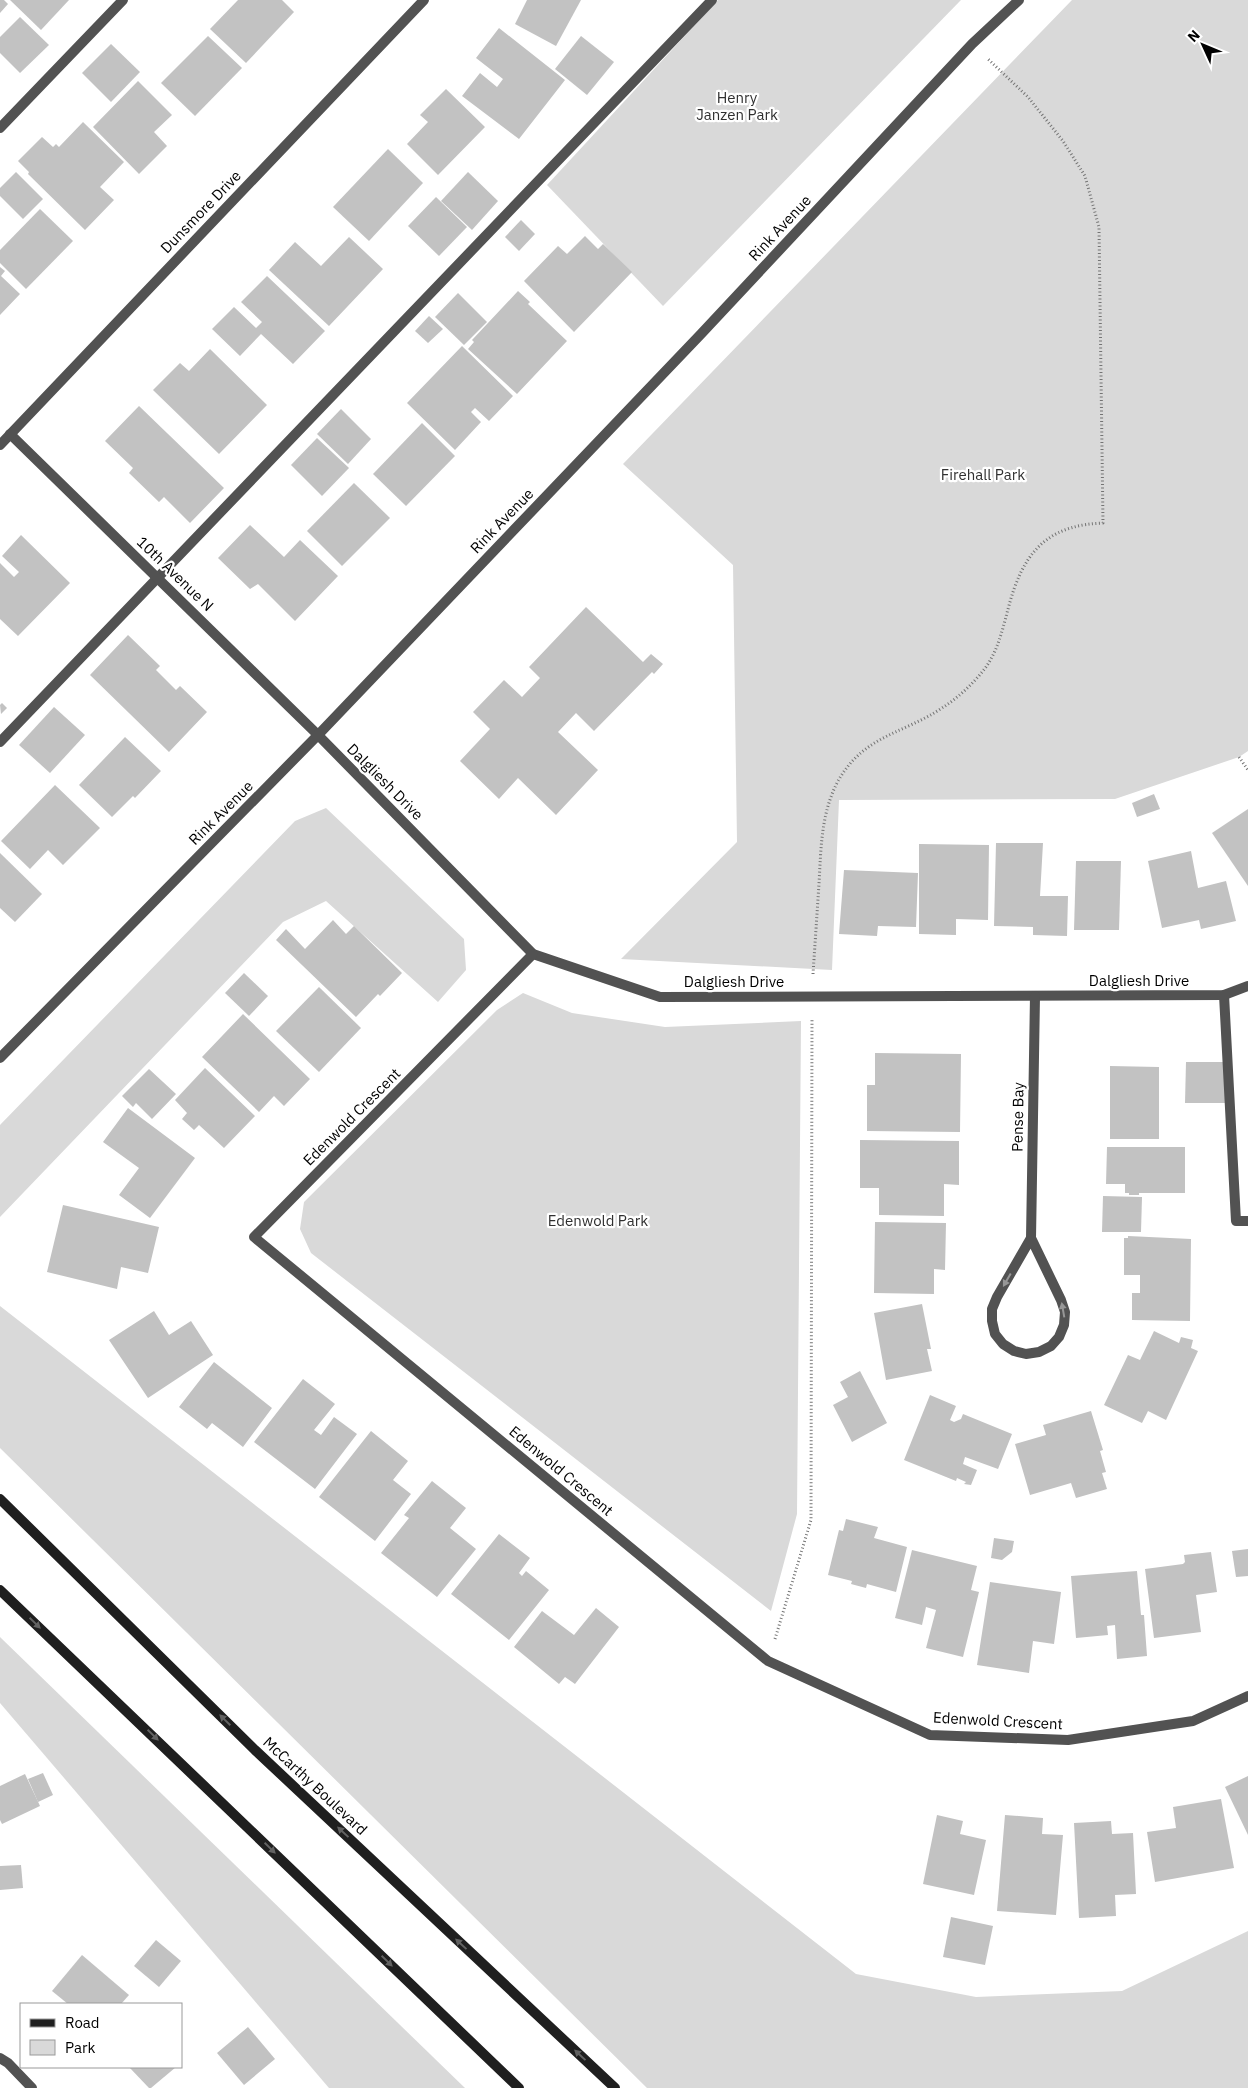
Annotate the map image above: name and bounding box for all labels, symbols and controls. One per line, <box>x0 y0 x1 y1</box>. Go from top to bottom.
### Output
north arrow <box>1178 20 1228 70</box>
text: N <box>1184 26 1204 46</box>
park label: Henry Janzen Park <box>696 88 778 124</box>
street label: Dunsmore Drive <box>156 166 245 257</box>
street label: Rink Avenue <box>744 191 815 265</box>
park label: Firehall Park <box>941 465 1025 484</box>
street label: Rink Avenue <box>466 484 537 557</box>
street label: 10th Avenue N <box>133 532 218 615</box>
street label: Dalgliesh Drive <box>343 739 428 824</box>
street label: Rink Avenue <box>184 776 257 849</box>
street label: Dalgliesh Drive <box>1089 971 1189 990</box>
street label: Dalgliesh Drive <box>684 972 784 991</box>
street label: Edenwold Crescent <box>299 1064 404 1169</box>
street label: Pense Bay <box>1007 1081 1028 1152</box>
park label: Edenwold Park <box>548 1211 648 1230</box>
one-way arrow <box>1002 1274 1011 1287</box>
one-way arrow <box>1059 1302 1067 1318</box>
street label: Edenwold Crescent <box>505 1422 617 1520</box>
one-way arrow <box>29 1617 41 1629</box>
street label: Edenwold Crescent <box>933 1708 1063 1733</box>
one-way arrow <box>219 1715 231 1727</box>
one-way arrow <box>146 1729 158 1741</box>
street label: McCarthy Boulevard <box>259 1732 371 1839</box>
one-way arrow <box>337 1826 349 1838</box>
one-way arrow <box>264 1842 276 1854</box>
one-way arrow <box>455 1938 468 1949</box>
one-way arrow <box>381 1955 393 1967</box>
legend <box>20 2003 182 2068</box>
text: Road <box>65 2013 100 2032</box>
text: Park <box>65 2038 95 2057</box>
one-way arrow <box>574 2049 586 2061</box>

